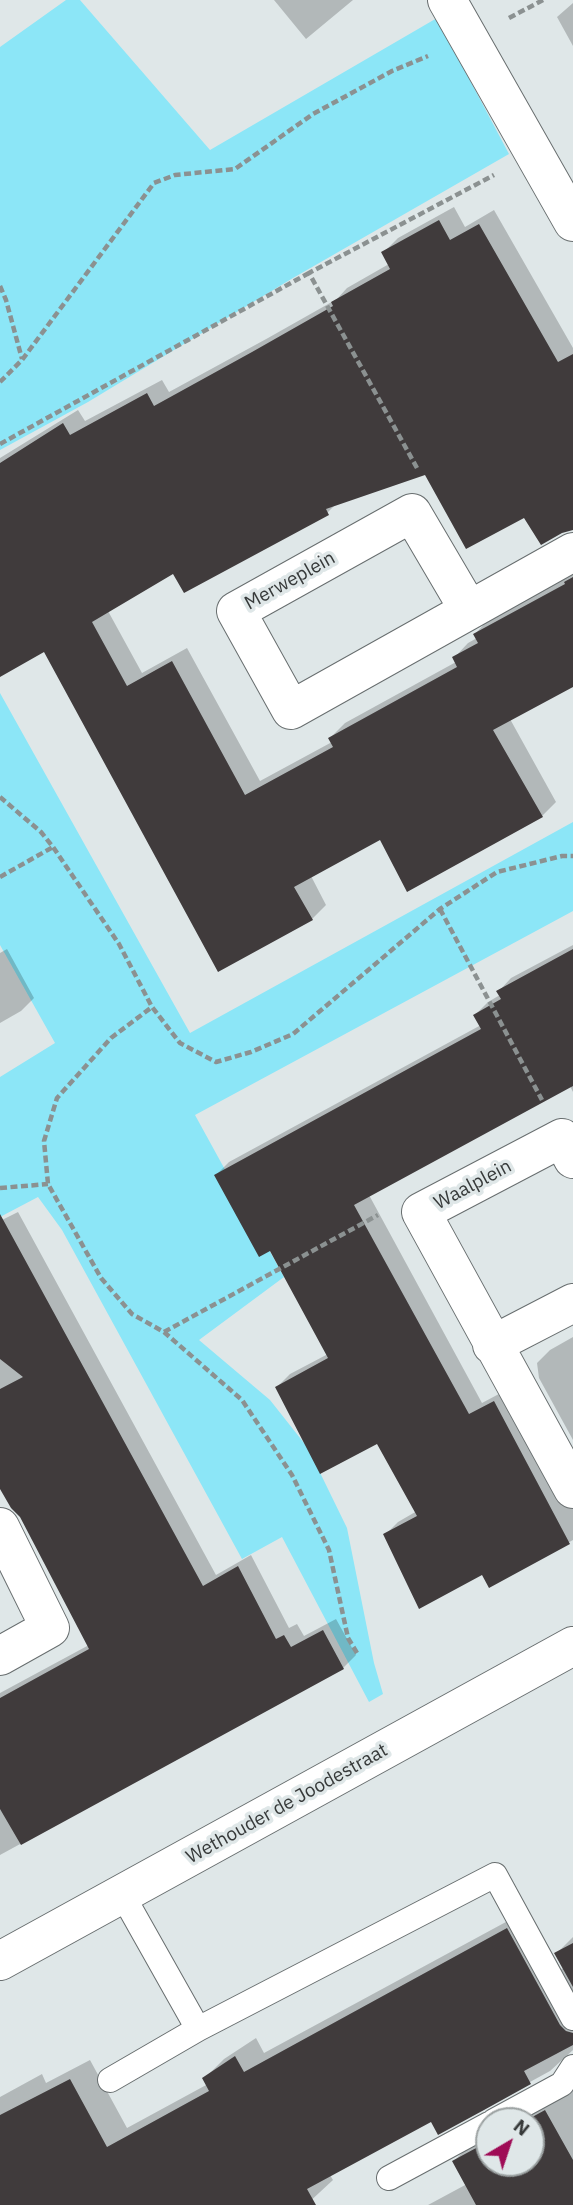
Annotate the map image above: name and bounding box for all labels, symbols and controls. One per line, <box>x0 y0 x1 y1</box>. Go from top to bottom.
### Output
street label: Merweplein <box>241 547 339 615</box>
street label: Waalplein <box>430 1155 516 1215</box>
street label: Wethouder de Joodestraat <box>182 1739 392 1869</box>
north arrow <box>475 2107 545 2177</box>
text: N <box>509 2114 535 2141</box>

